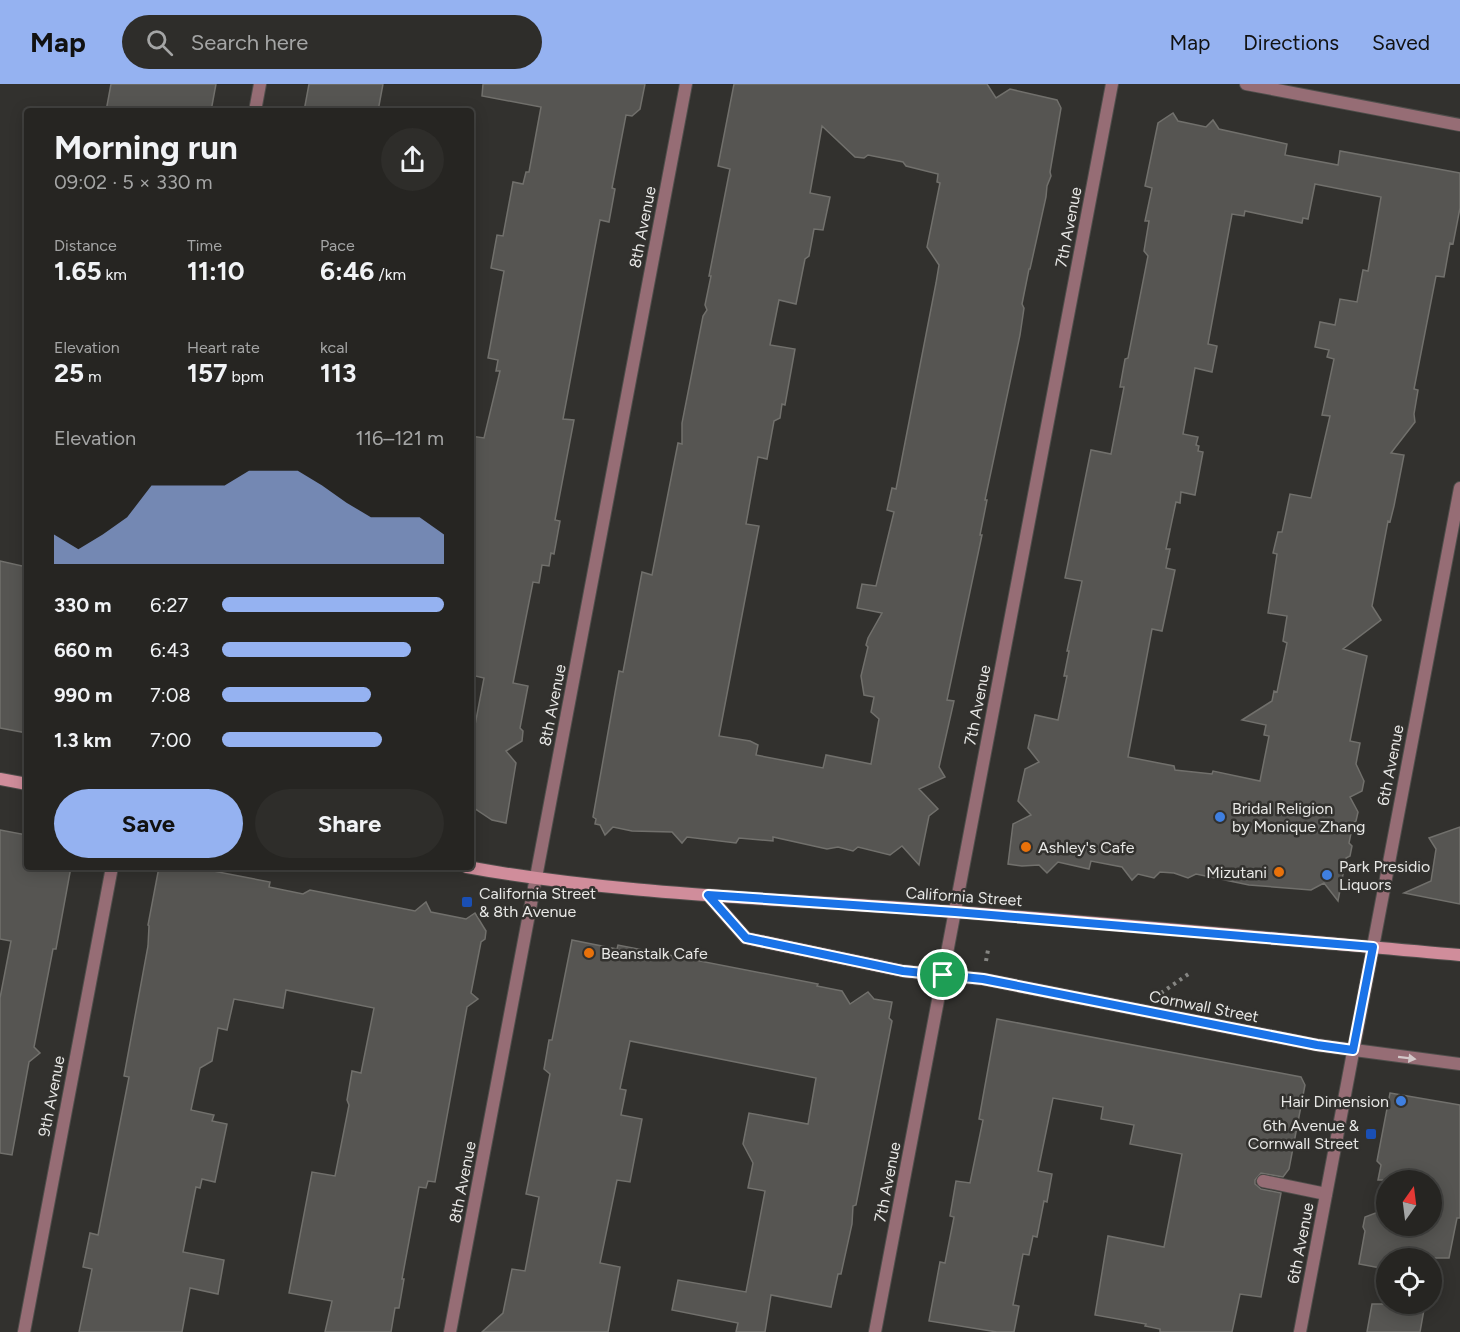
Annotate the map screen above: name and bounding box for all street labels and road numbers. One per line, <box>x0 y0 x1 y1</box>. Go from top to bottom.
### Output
street label: 8th Avenue <box>625 184 660 270</box>
street label: 7th Avenue <box>1051 185 1086 269</box>
street label: 8th Avenue <box>535 662 570 748</box>
street label: 7th Avenue <box>960 663 995 747</box>
street label: 6th Avenue <box>1373 723 1408 807</box>
street label: California Street <box>905 883 1023 910</box>
street label: Cornwall Street <box>1147 987 1260 1026</box>
street label: 9th Avenue <box>34 1054 69 1138</box>
street label: 8th Avenue <box>445 1139 480 1225</box>
street label: 7th Avenue <box>870 1140 905 1224</box>
street label: 6th Avenue <box>1283 1201 1318 1285</box>

